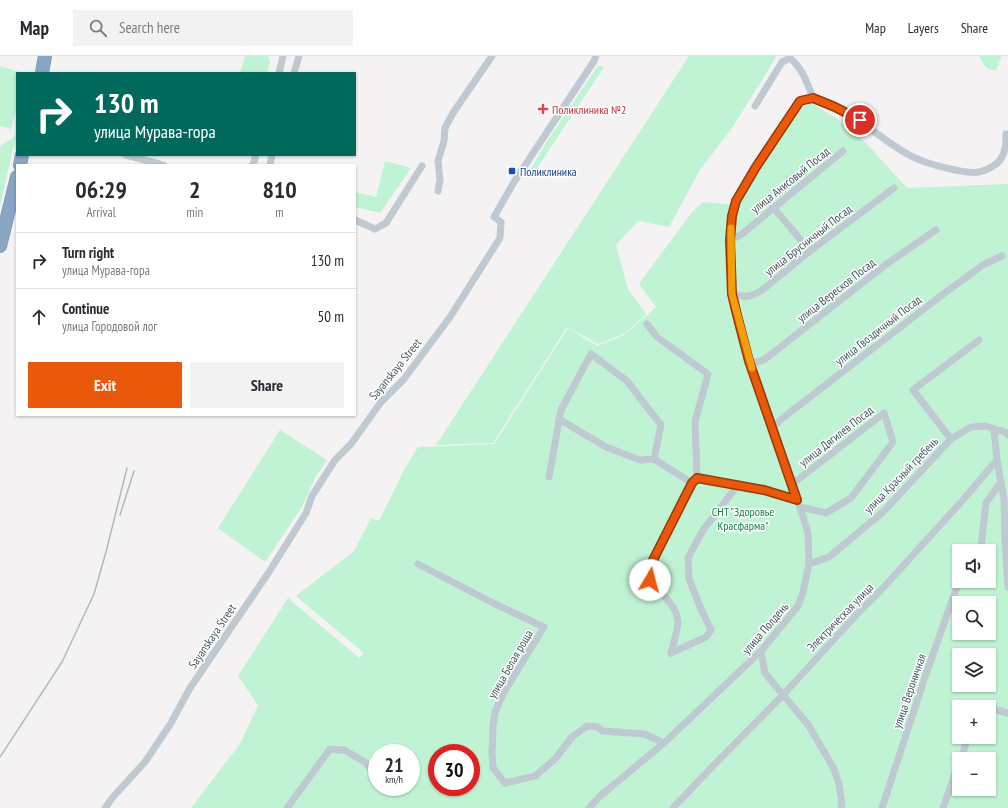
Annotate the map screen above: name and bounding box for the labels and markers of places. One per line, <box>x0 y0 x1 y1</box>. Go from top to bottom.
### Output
place label: Поликлиника №2 <box>552 102 626 117</box>
marker: Поликлиника №2 <box>537 103 549 115</box>
pin <box>843 103 877 137</box>
place label: Поликлиника <box>520 164 577 179</box>
marker: Поликлиника <box>507 166 517 176</box>

